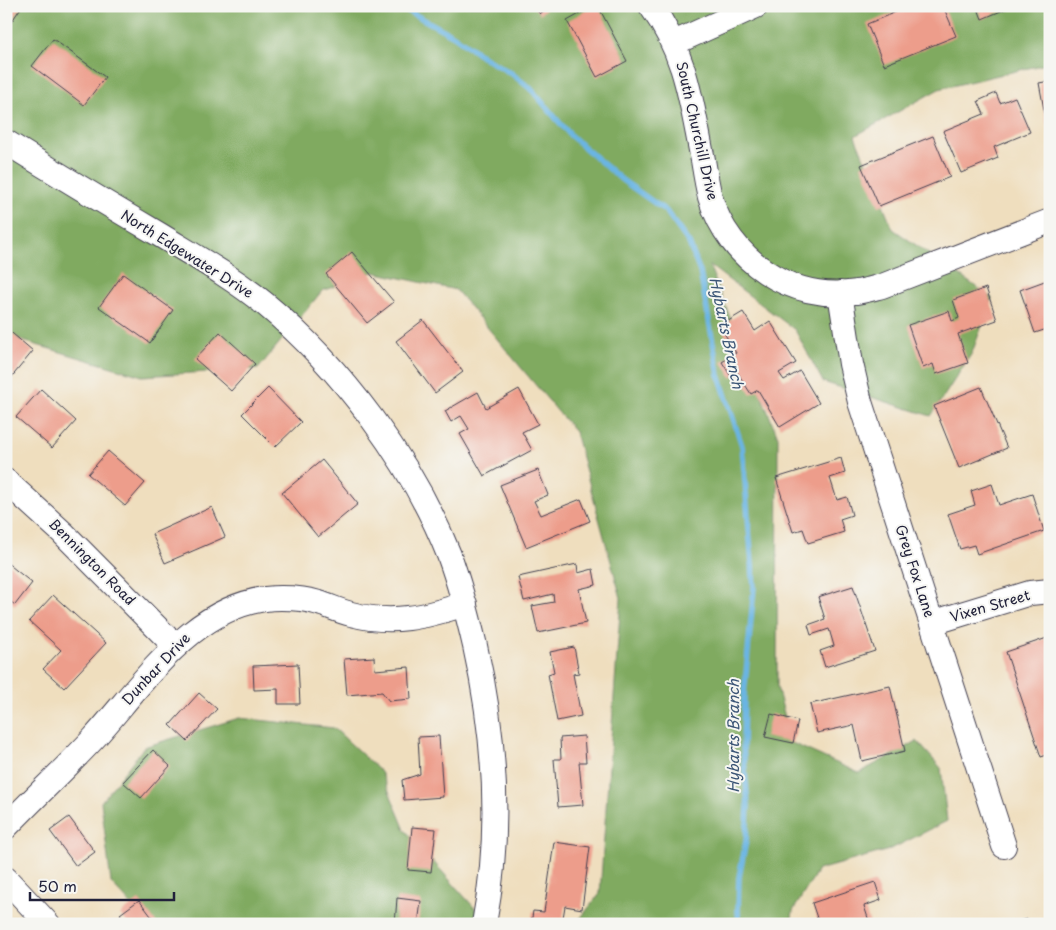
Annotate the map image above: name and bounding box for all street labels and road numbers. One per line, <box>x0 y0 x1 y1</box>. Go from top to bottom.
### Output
street label: South Churchill Drive <box>671 60 724 202</box>
street label: North Edgewater Drive <box>117 204 257 303</box>
street label: Bennington Road <box>44 513 141 610</box>
street label: Grey Fox Lane <box>891 522 940 620</box>
street label: Vixen Street <box>947 584 1033 627</box>
street label: Dunbar Drive <box>116 627 195 710</box>

